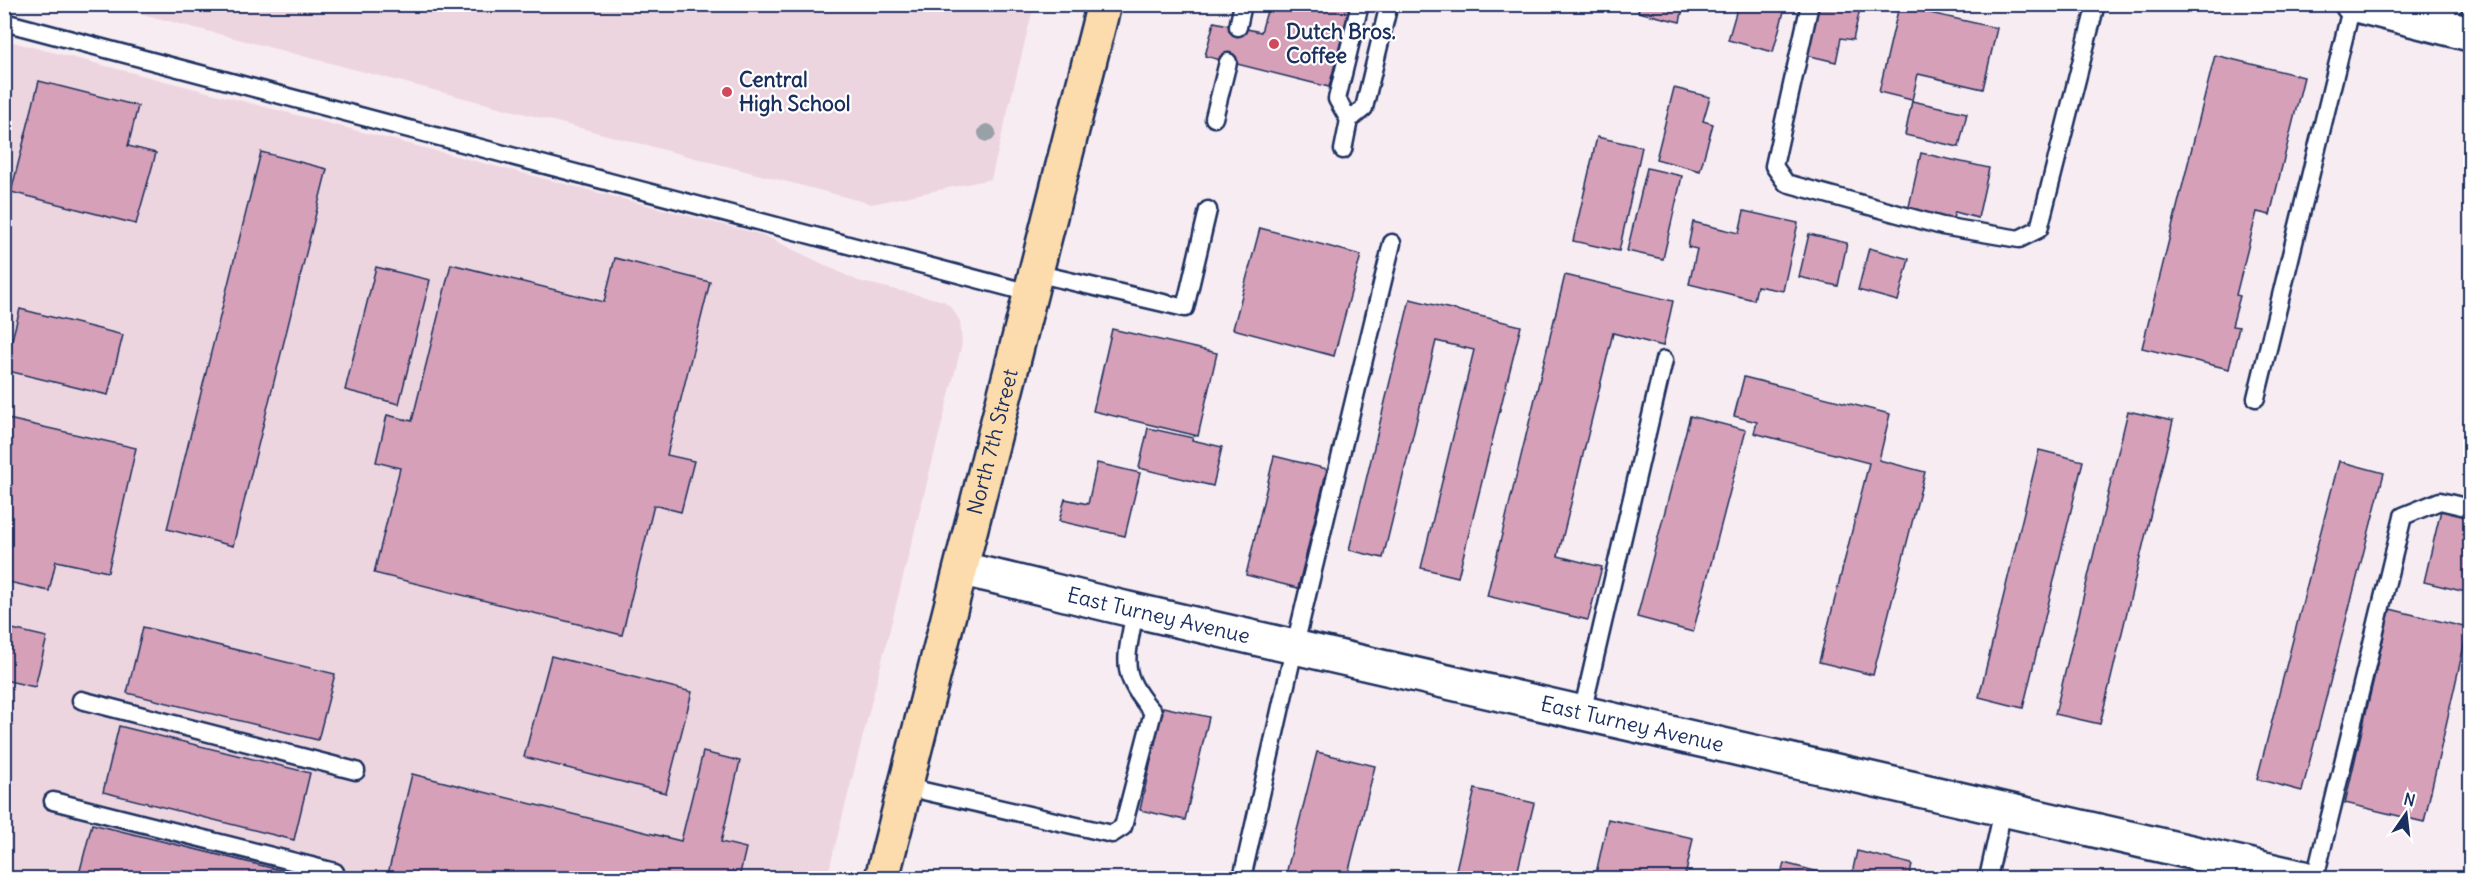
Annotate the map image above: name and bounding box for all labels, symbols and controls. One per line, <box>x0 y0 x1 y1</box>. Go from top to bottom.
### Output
place label: Dutch Bros. Coffee <box>1286 18 1396 69</box>
marker: Dutch Bros. Coffee <box>1267 37 1281 51</box>
place label: Central High School <box>739 66 850 117</box>
marker: Central High School <box>720 85 734 99</box>
street label: North 7th Street <box>961 366 1024 518</box>
street label: East Turney Avenue <box>1064 581 1253 649</box>
street label: East Turney Avenue <box>1538 690 1726 758</box>
north arrow <box>2376 784 2436 844</box>
text: N <box>2402 788 2417 810</box>

